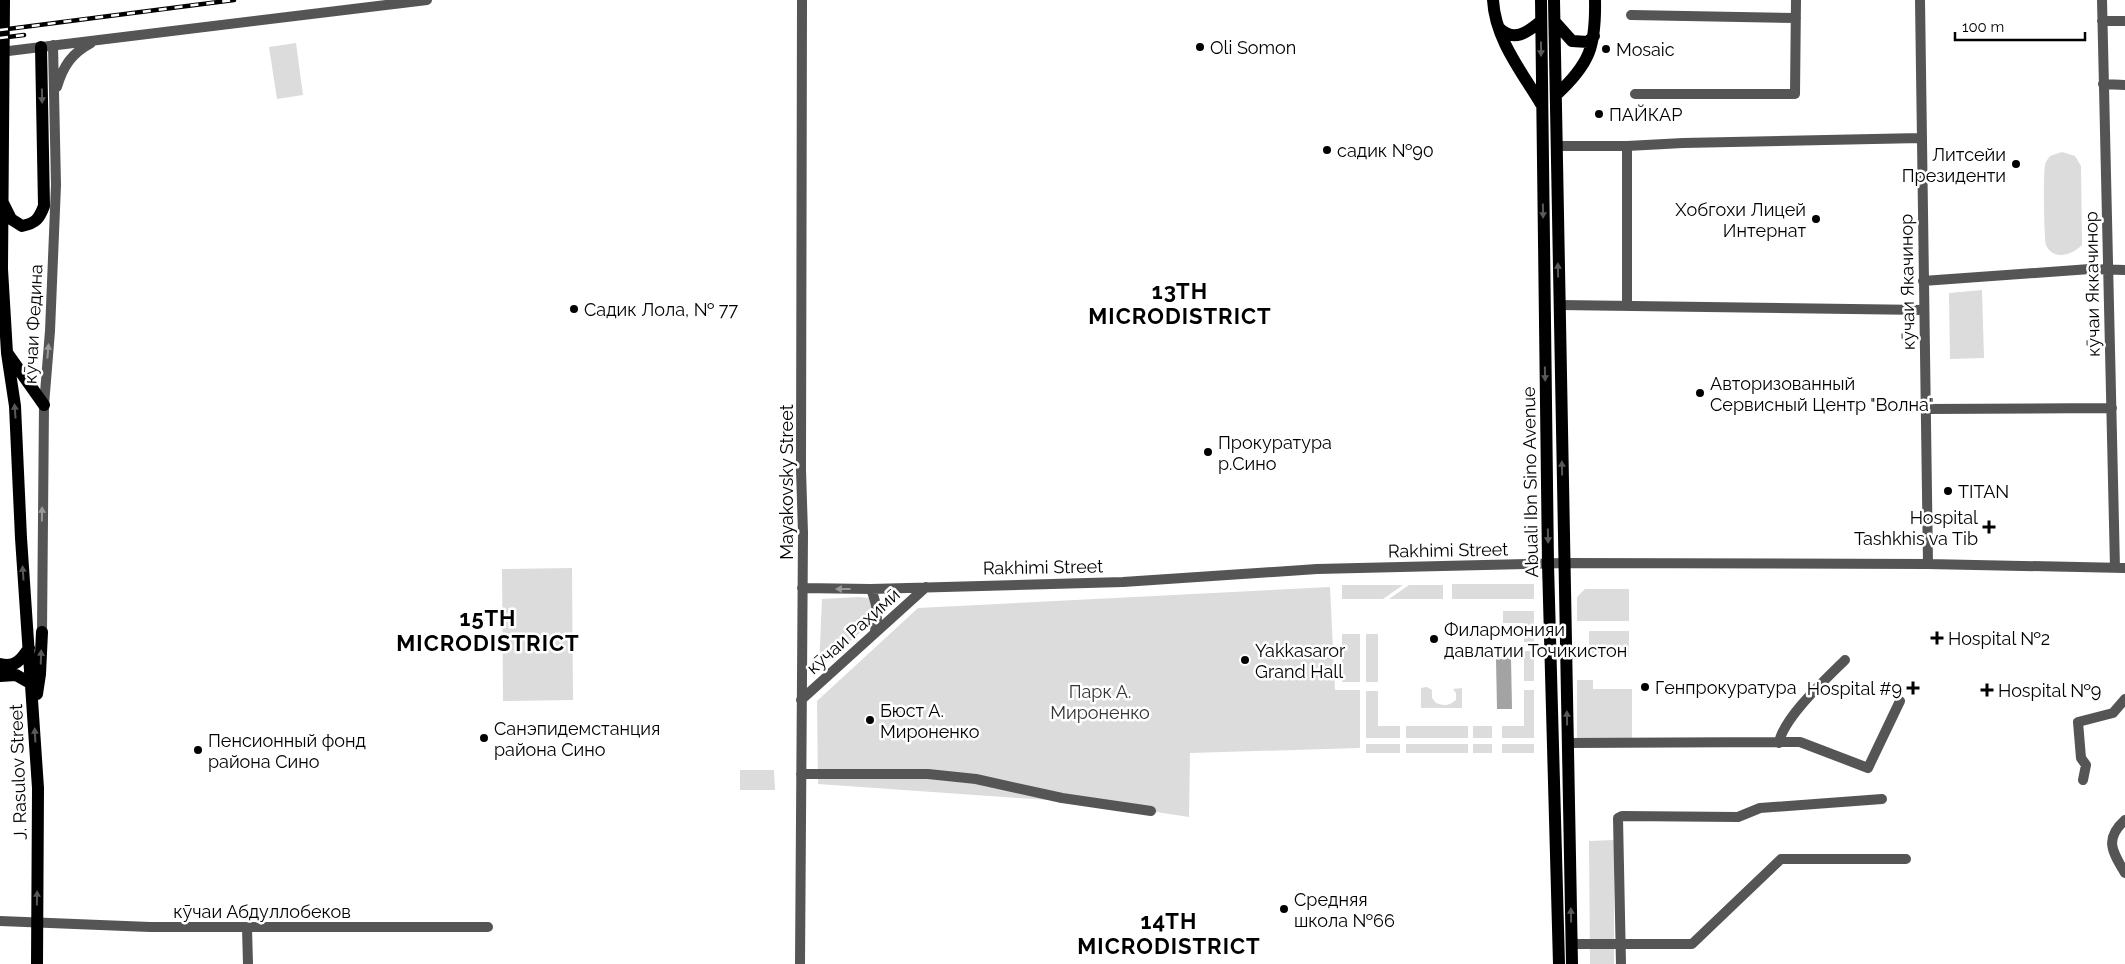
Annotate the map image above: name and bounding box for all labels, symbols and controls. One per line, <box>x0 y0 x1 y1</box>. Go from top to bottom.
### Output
scale bar <box>1955 10 2085 42</box>
text: 100 m <box>1962 18 2004 36</box>
place label: Oli Somon <box>1210 37 1296 58</box>
place label: Mosaic <box>1616 39 1675 60</box>
marker: Oli Somon <box>1194 41 1206 53</box>
one-way arrow <box>1537 41 1545 57</box>
marker: Mosaic <box>1600 43 1612 55</box>
one-way arrow <box>38 88 46 104</box>
place label: ПАЙКАР <box>1609 104 1682 125</box>
marker: ПАЙКАР <box>1593 108 1605 120</box>
place label: садик №90 <box>1337 140 1434 161</box>
marker: садик №90 <box>1321 144 1333 156</box>
place label: Литсейи Президенти <box>1902 144 2006 186</box>
marker: Литсейи Президенти <box>2010 158 2022 170</box>
place label: Хобгохи Лицей Интернат <box>1675 199 1806 241</box>
one-way arrow <box>1539 203 1547 219</box>
street label: кӯчаи Яккачинор <box>2080 211 2104 357</box>
marker: Хобгохи Лицей Интернат <box>1810 213 1822 225</box>
street label: кӯчаи Якачинор <box>1895 214 1919 350</box>
one-way arrow <box>1554 262 1562 278</box>
street label: кӯчаи Федина <box>19 263 47 385</box>
district label: 13TH MICRODISTRICT <box>1088 278 1272 329</box>
place label: Садик Лола, № 77 <box>584 299 738 320</box>
marker: Садик Лола, № 77 <box>568 303 580 315</box>
one-way arrow <box>45 343 53 359</box>
one-way arrow <box>1542 366 1550 382</box>
place label: Авторизованный Сервисный Центр "Волна" <box>1710 373 1934 415</box>
street label: Abuali Ibn Sino Avenue <box>1518 386 1542 578</box>
marker: Авторизованный Сервисный Центр "Волна" <box>1694 387 1706 399</box>
one-way arrow <box>10 403 18 419</box>
street label: Mayakovsky Street <box>776 404 797 560</box>
place label: Прокуратура р.Сино <box>1218 432 1332 474</box>
marker: Прокуратура р.Сино <box>1202 446 1214 458</box>
one-way arrow <box>1558 460 1566 476</box>
place label: TITAN <box>1958 481 2009 502</box>
marker: TITAN <box>1942 485 1954 497</box>
one-way arrow <box>38 505 46 521</box>
place label: Hospital Tashkhis va Tib <box>1854 507 1978 549</box>
marker: Hospital Tashkhis va Tib <box>1982 520 1996 534</box>
one-way arrow <box>1544 528 1552 544</box>
street label: Rakhimi Street <box>1388 538 1508 562</box>
street label: Rakhimi Street <box>983 555 1103 579</box>
one-way arrow <box>19 565 27 581</box>
street label: кӯчаи Раҳимӣ <box>802 584 904 678</box>
one-way arrow <box>834 585 850 593</box>
district label: 15TH MICRODISTRICT <box>396 605 580 656</box>
place label: Филармонияи давлатии Точикистон <box>1444 619 1627 661</box>
place label: Hospital №2 <box>1948 628 2050 649</box>
marker: Hospital №2 <box>1930 631 1944 645</box>
marker: Филармонияи давлатии Точикистон <box>1428 633 1440 645</box>
place label: Yakkasaror Grand Hall <box>1255 640 1346 682</box>
one-way arrow <box>37 649 45 665</box>
marker: Yakkasaror Grand Hall <box>1239 654 1251 666</box>
place label: Генпрокуратура <box>1655 677 1797 698</box>
place label: Hospital #9 <box>1807 678 1902 699</box>
place label: Hospital №9 <box>1998 680 2101 701</box>
park label: Парк А. Мироненко <box>1050 681 1150 723</box>
marker: Генпрокуратура <box>1639 681 1651 693</box>
marker: Hospital #9 <box>1906 681 1920 695</box>
marker: Hospital №9 <box>1980 683 1994 697</box>
place label: Бюст А. Мироненко <box>880 700 980 742</box>
street label: J. Rasulov Street <box>5 704 31 840</box>
one-way arrow <box>1563 710 1571 726</box>
marker: Бюст А. Мироненко <box>864 714 876 726</box>
place label: Санэпидемстанция района Сино <box>494 718 660 760</box>
one-way arrow <box>31 727 39 743</box>
place label: Пенсионный фонд района Сино <box>208 730 366 772</box>
marker: Санэпидемстанция района Сино <box>478 732 490 744</box>
marker: Пенсионный фонд района Сино <box>192 744 204 756</box>
place label: Средняя школа №66 <box>1294 889 1395 931</box>
one-way arrow <box>33 890 41 906</box>
street label: кӯчаи Абдуллобеков <box>173 901 351 922</box>
marker: Средняя школа №66 <box>1278 903 1290 915</box>
one-way arrow <box>1567 907 1575 923</box>
district label: 14TH MICRODISTRICT <box>1077 908 1261 959</box>

